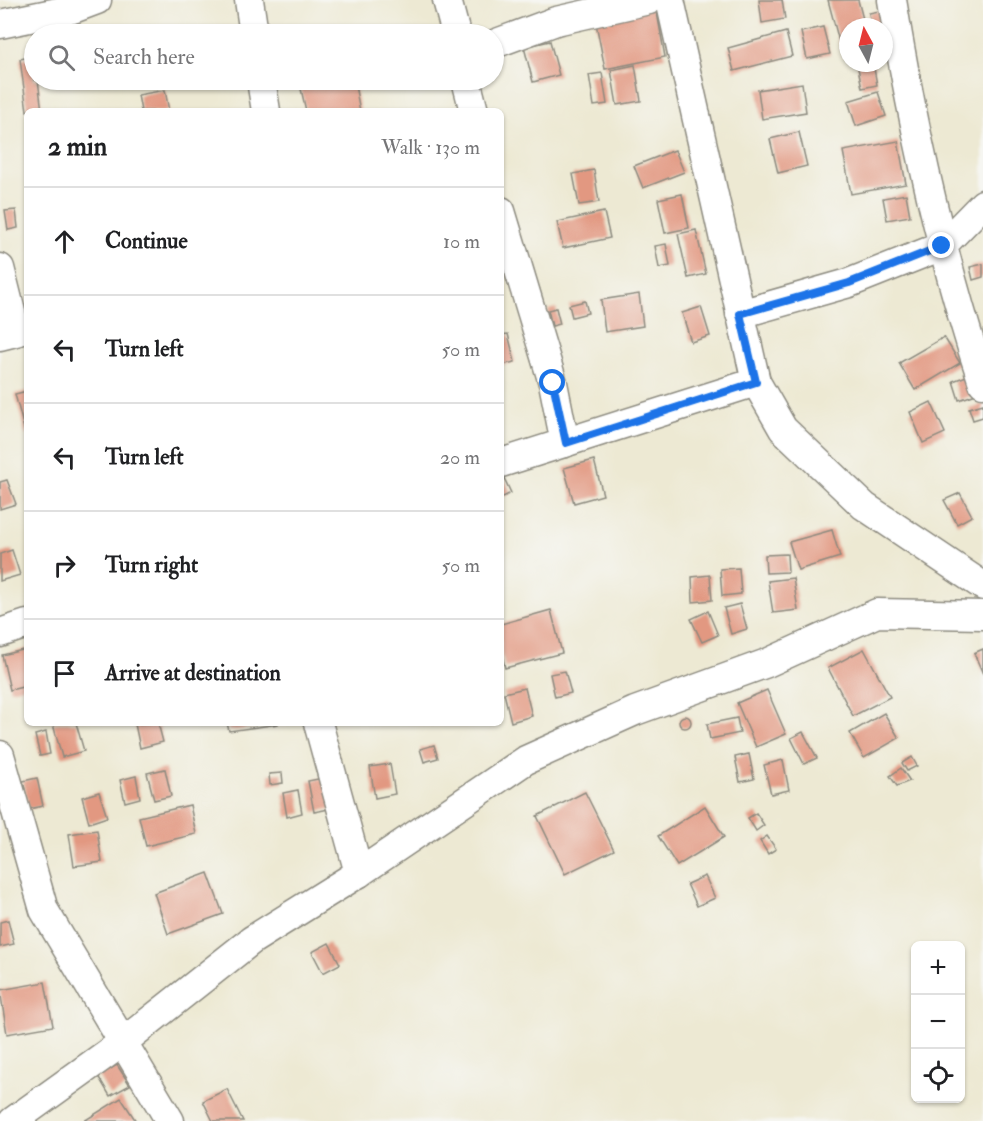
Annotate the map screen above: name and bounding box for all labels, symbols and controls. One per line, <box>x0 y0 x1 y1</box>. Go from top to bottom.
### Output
north arrow <box>839 18 893 72</box>
search box <box>24 24 504 90</box>
icon: search <box>45 41 78 74</box>
text: Search here <box>93 43 195 71</box>
text: 2 min <box>48 131 107 163</box>
text: Walk · 130 m <box>381 135 480 160</box>
icon: ahead <box>48 225 81 258</box>
text: Continue <box>105 227 188 255</box>
text: 10 m <box>443 229 480 254</box>
route end <box>928 232 954 258</box>
icon: left <box>48 333 81 366</box>
text: Turn left <box>105 335 184 363</box>
text: 50 m <box>441 337 480 362</box>
route start <box>539 369 565 395</box>
icon: left <box>48 441 81 474</box>
text: Turn left <box>105 443 184 471</box>
text: 20 m <box>440 445 480 470</box>
icon: right <box>48 549 81 582</box>
text: Turn right <box>105 551 198 579</box>
text: 50 m <box>441 553 480 578</box>
icon: arrive <box>48 657 81 690</box>
text: Arrive at destination <box>105 659 281 687</box>
map controls <box>911 941 965 1103</box>
button: + <box>911 941 965 995</box>
button: − <box>911 995 965 1049</box>
button: locate <box>911 1049 965 1103</box>

